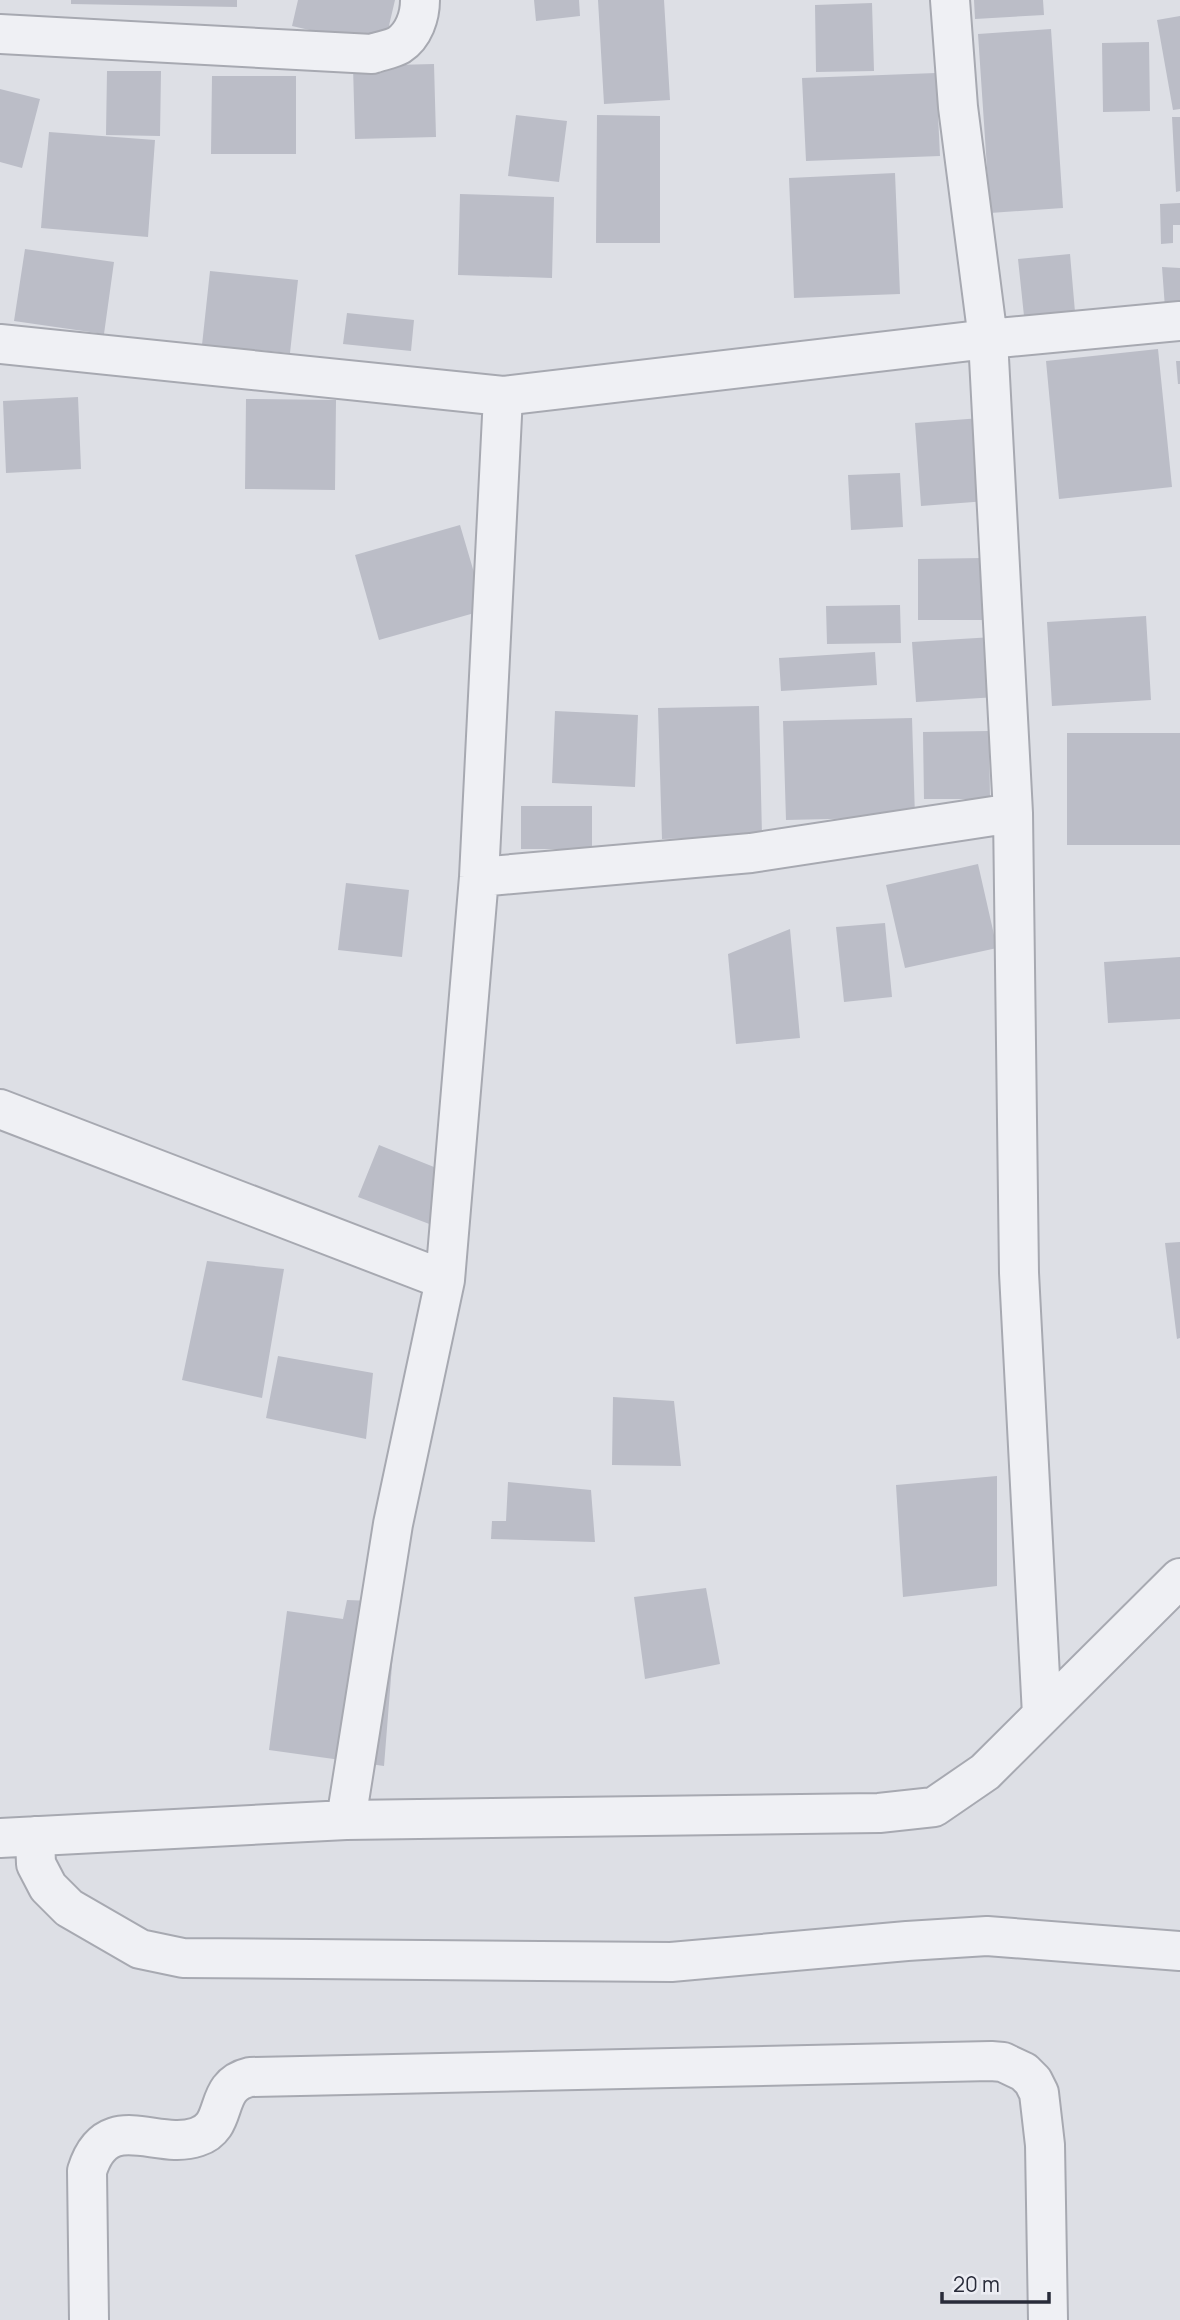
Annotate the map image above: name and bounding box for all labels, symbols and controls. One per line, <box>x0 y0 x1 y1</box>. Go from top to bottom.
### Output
scale bar <box>942 2260 1049 2304</box>
text: 20 m <box>953 2270 1000 2298</box>

